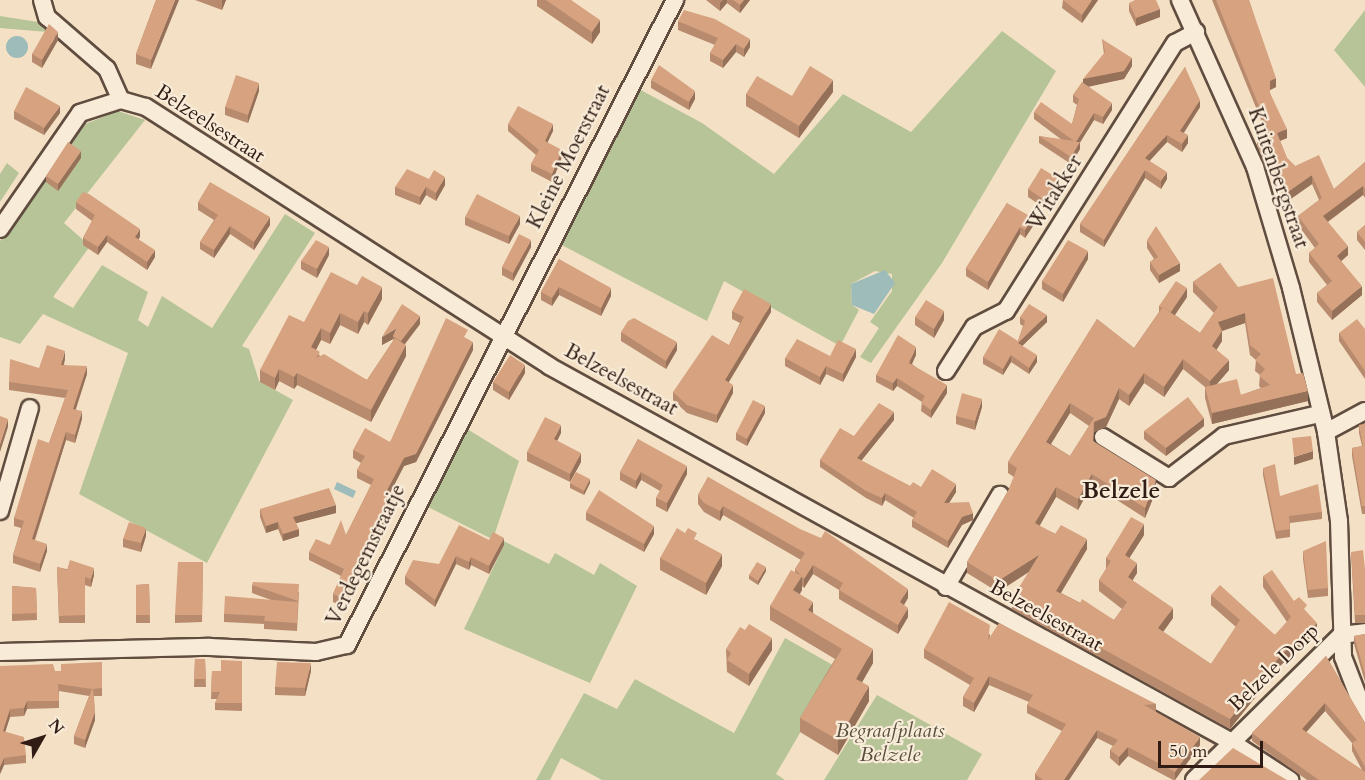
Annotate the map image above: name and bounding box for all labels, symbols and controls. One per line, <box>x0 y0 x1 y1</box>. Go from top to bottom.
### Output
street label: Belzeelsestraat <box>150 79 270 169</box>
street label: Kleine Moerstraat <box>522 81 616 233</box>
street label: Kuitenbergstraat <box>1242 104 1314 252</box>
street label: Witakker <box>1022 151 1088 235</box>
street label: Belzeelsestraat <box>560 339 682 421</box>
district label: Belzele <box>1082 477 1160 505</box>
street label: Verdegemstraatje <box>321 480 411 630</box>
street label: Belzeelsestraat <box>985 575 1107 657</box>
street label: Belzele Dorp <box>1224 619 1324 717</box>
north arrow <box>12 708 72 768</box>
text: N <box>43 714 69 739</box>
park label: Begraafplaats Belzele <box>835 718 945 768</box>
scale bar <box>1161 729 1266 767</box>
text: 50 m <box>1169 739 1208 764</box>

